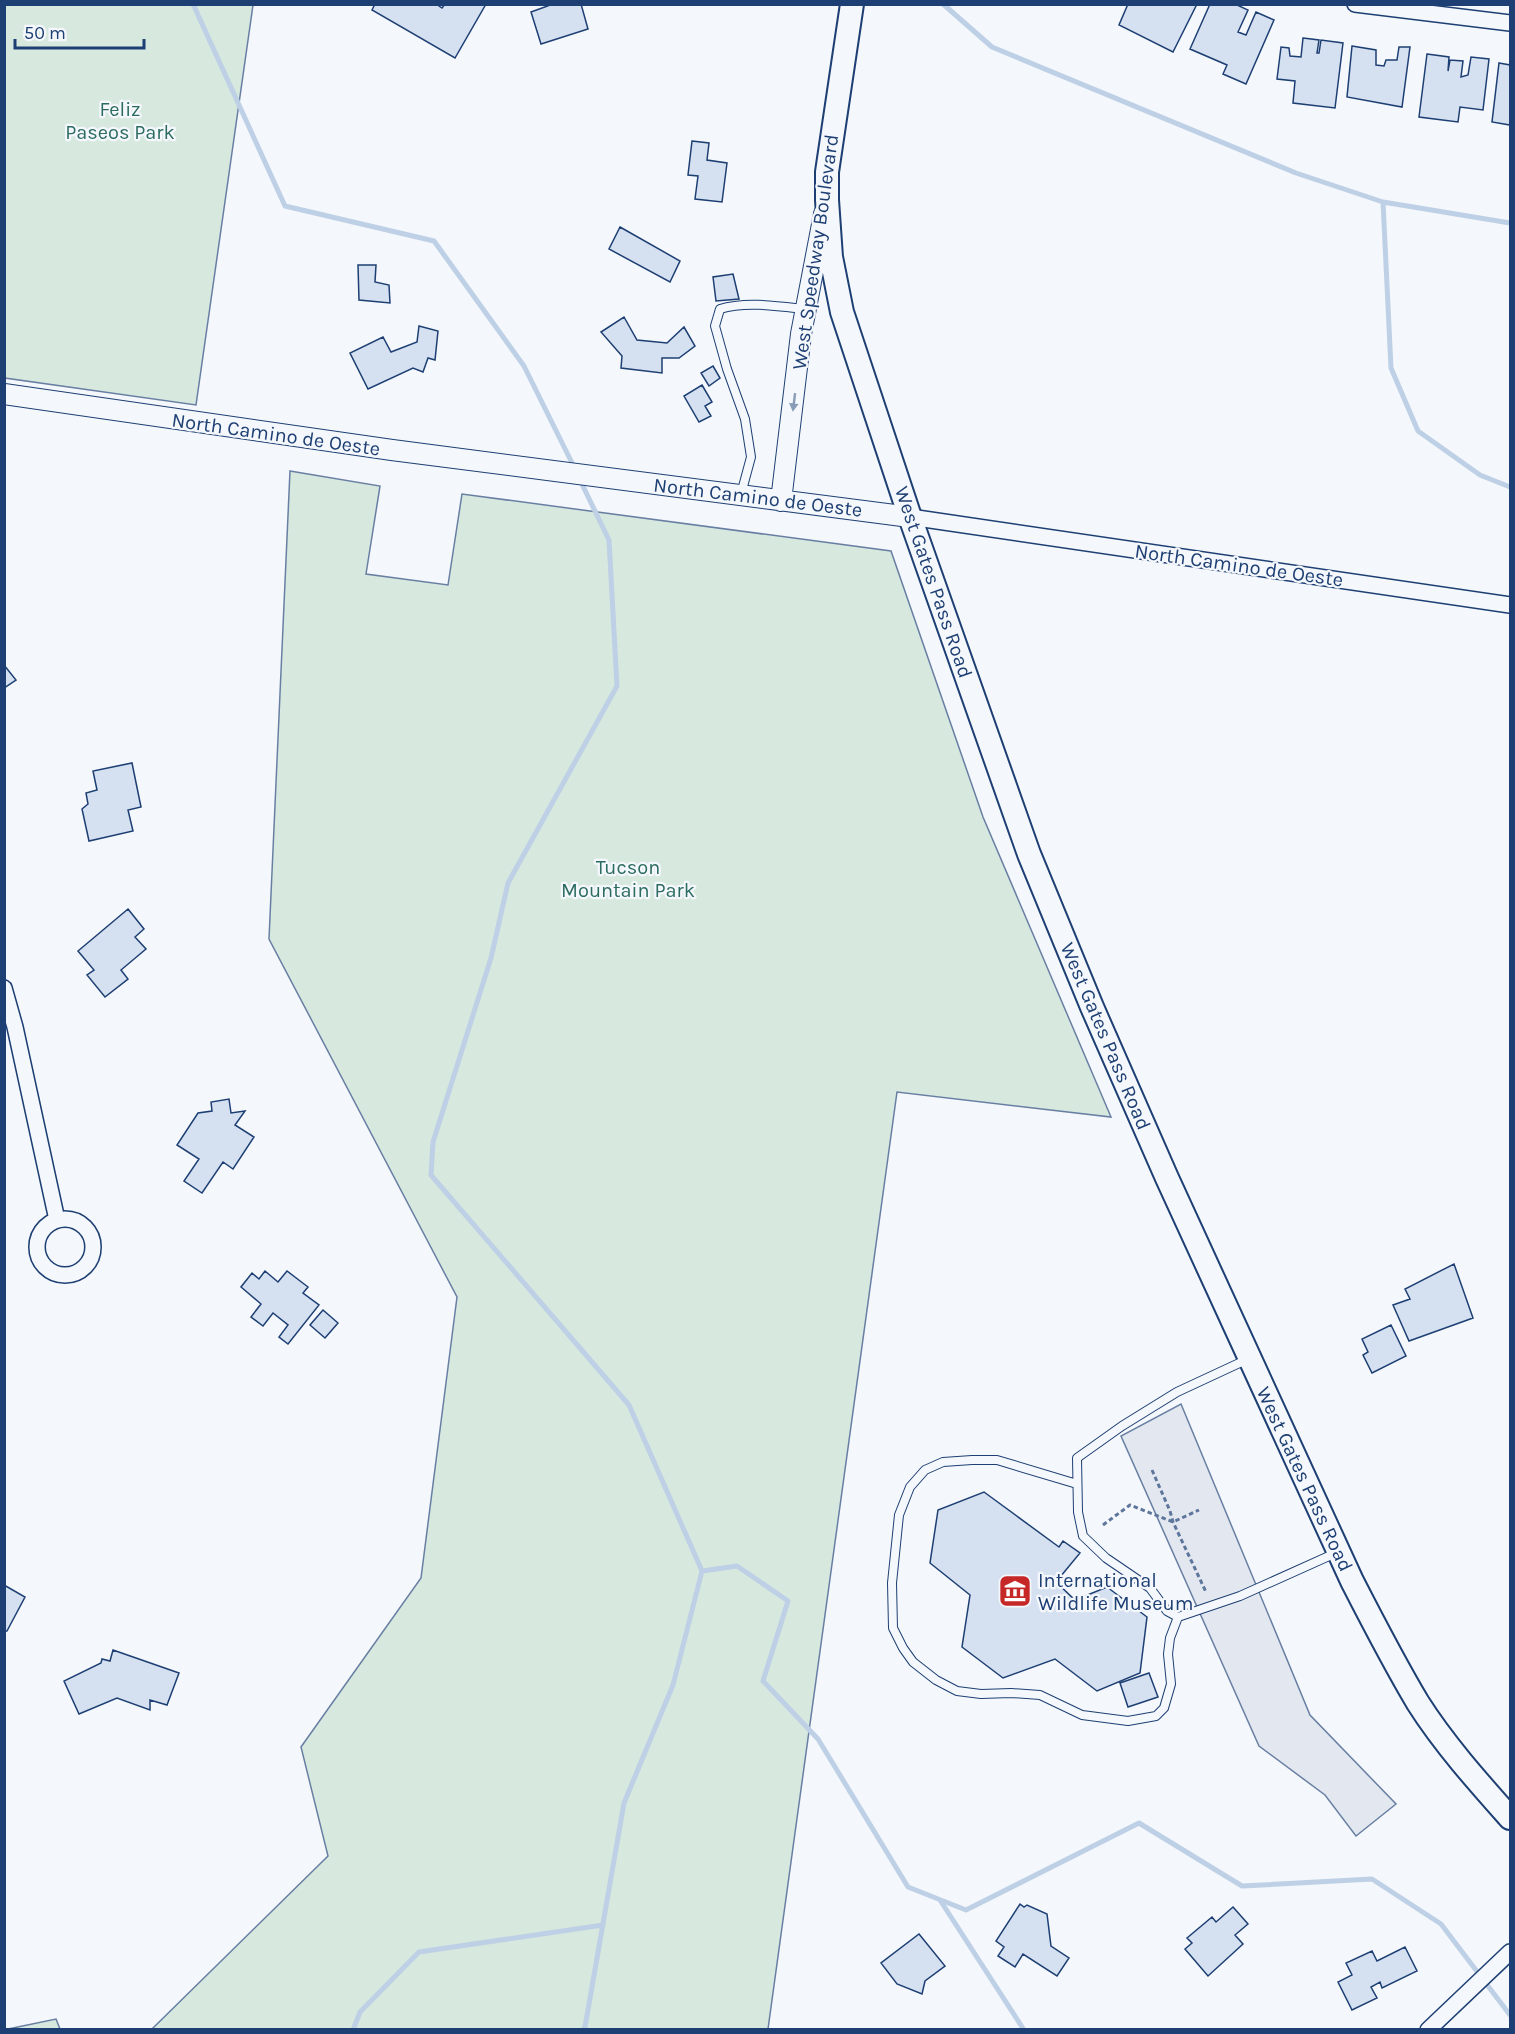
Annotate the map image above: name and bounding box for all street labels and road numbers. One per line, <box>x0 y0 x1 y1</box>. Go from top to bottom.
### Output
street label: West Speedway Boulevard <box>788 133 843 371</box>
street label: North Camino de Oeste <box>170 408 382 461</box>
street label: North Camino de Oeste <box>652 473 864 522</box>
street label: West Gates Pass Road <box>890 483 977 681</box>
street label: North Camino de Oeste <box>1133 539 1345 592</box>
street label: West Gates Pass Road <box>1056 939 1155 1133</box>
street label: West Gates Pass Road <box>1252 1383 1357 1575</box>

